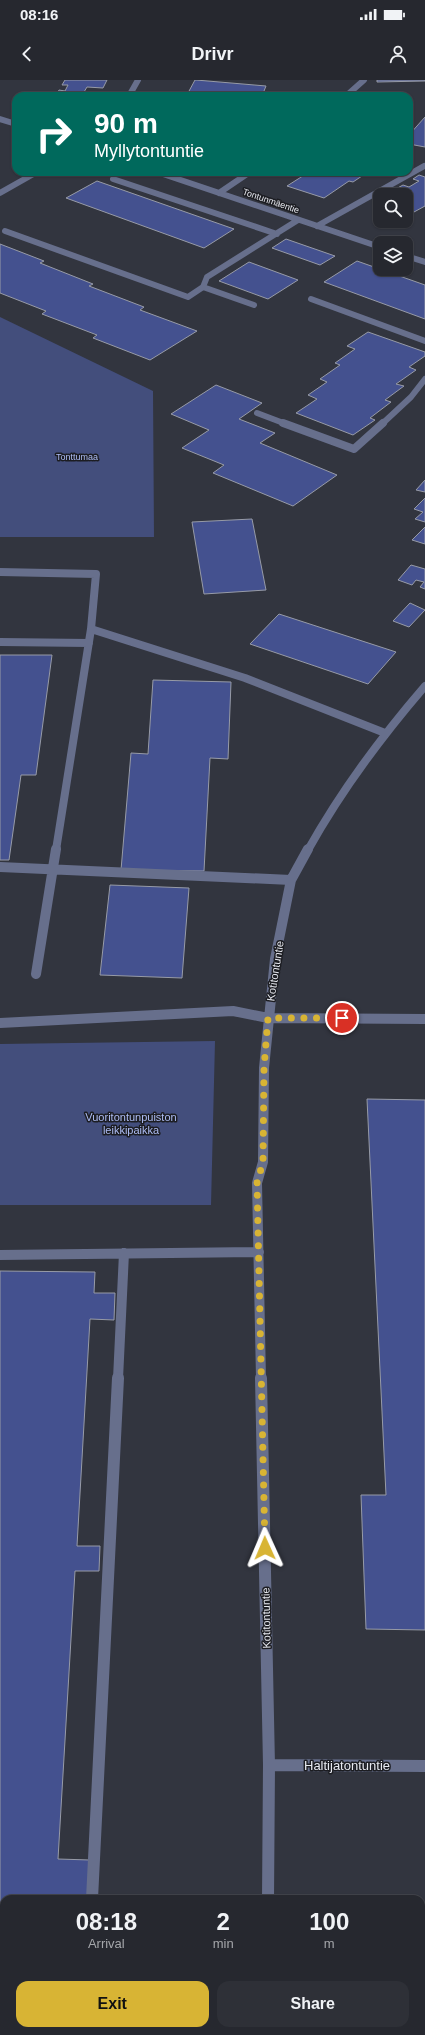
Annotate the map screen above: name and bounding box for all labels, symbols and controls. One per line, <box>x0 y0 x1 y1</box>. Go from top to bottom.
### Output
text: 08:16 <box>20 6 58 23</box>
icon: back <box>16 43 38 65</box>
icon: person <box>387 43 409 65</box>
text: Drivr <box>191 44 234 64</box>
icon: right <box>28 108 80 160</box>
text: 90 m <box>94 108 158 139</box>
text: Myllytontuntie <box>94 141 204 161</box>
street label: Tontunmäentie <box>241 187 301 215</box>
map controls <box>373 188 413 276</box>
button: search <box>373 188 413 228</box>
button: layers <box>373 236 413 276</box>
park label: Tonttumaa <box>56 452 98 462</box>
street label: Kotitontuntie <box>264 940 286 1002</box>
pin <box>325 1001 359 1035</box>
icon: arrive <box>331 1007 353 1029</box>
park label: Vuoritontunpuiston leikkipaikka <box>85 1111 177 1136</box>
position arrow <box>244 1527 286 1569</box>
street label: Kotitontuntie <box>259 1587 273 1649</box>
street label: Haltijatontuntie <box>304 1758 390 1773</box>
text: 08:18 <box>76 1908 137 1935</box>
text: 2 <box>216 1908 230 1935</box>
text: 100 <box>309 1908 349 1935</box>
text: Arrival <box>88 1936 125 1951</box>
text: min <box>213 1936 234 1951</box>
text: m <box>324 1936 335 1951</box>
button: Exit <box>16 1981 209 2027</box>
button: Share <box>217 1981 409 2027</box>

